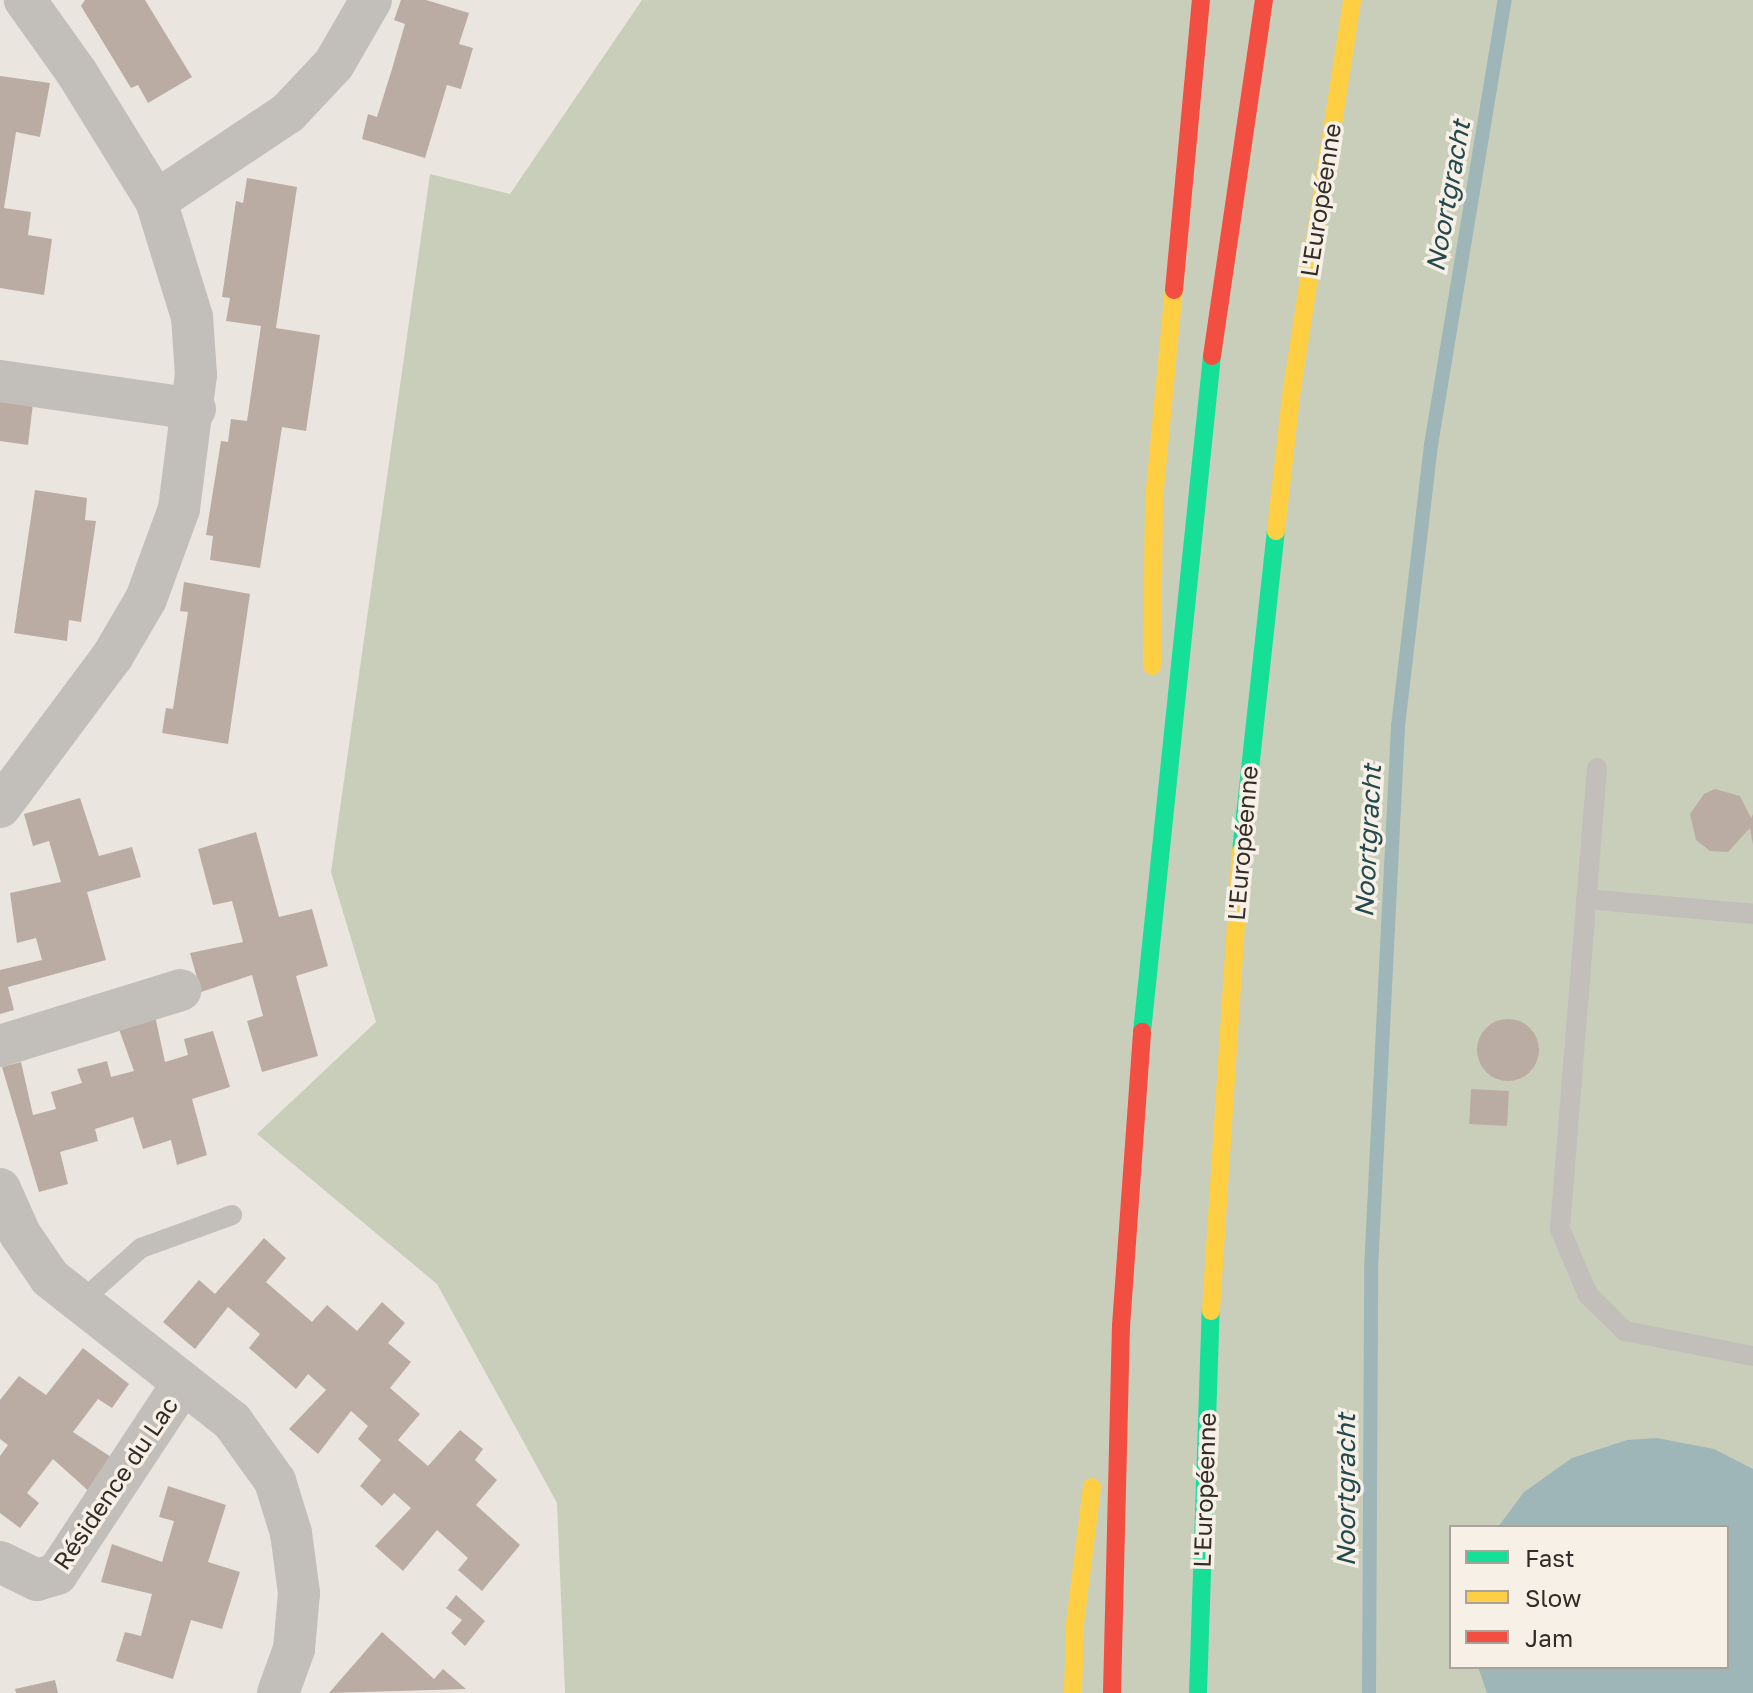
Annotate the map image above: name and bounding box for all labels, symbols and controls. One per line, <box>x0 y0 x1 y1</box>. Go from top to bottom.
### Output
water label: Noortgracht <box>1419 118 1477 274</box>
street label: L'Européenne <box>1294 121 1346 279</box>
street label: L'Européenne <box>1221 764 1263 922</box>
water label: Noortgracht <box>1348 764 1388 918</box>
street label: Résidence du Lac <box>47 1391 183 1575</box>
street label: L'Européenne <box>1187 1412 1221 1568</box>
water label: Noortgracht <box>1330 1414 1362 1566</box>
legend <box>1449 1525 1729 1669</box>
text: Fast <box>1525 1543 1575 1572</box>
text: Slow <box>1525 1583 1581 1612</box>
text: Jam <box>1525 1623 1573 1652</box>

